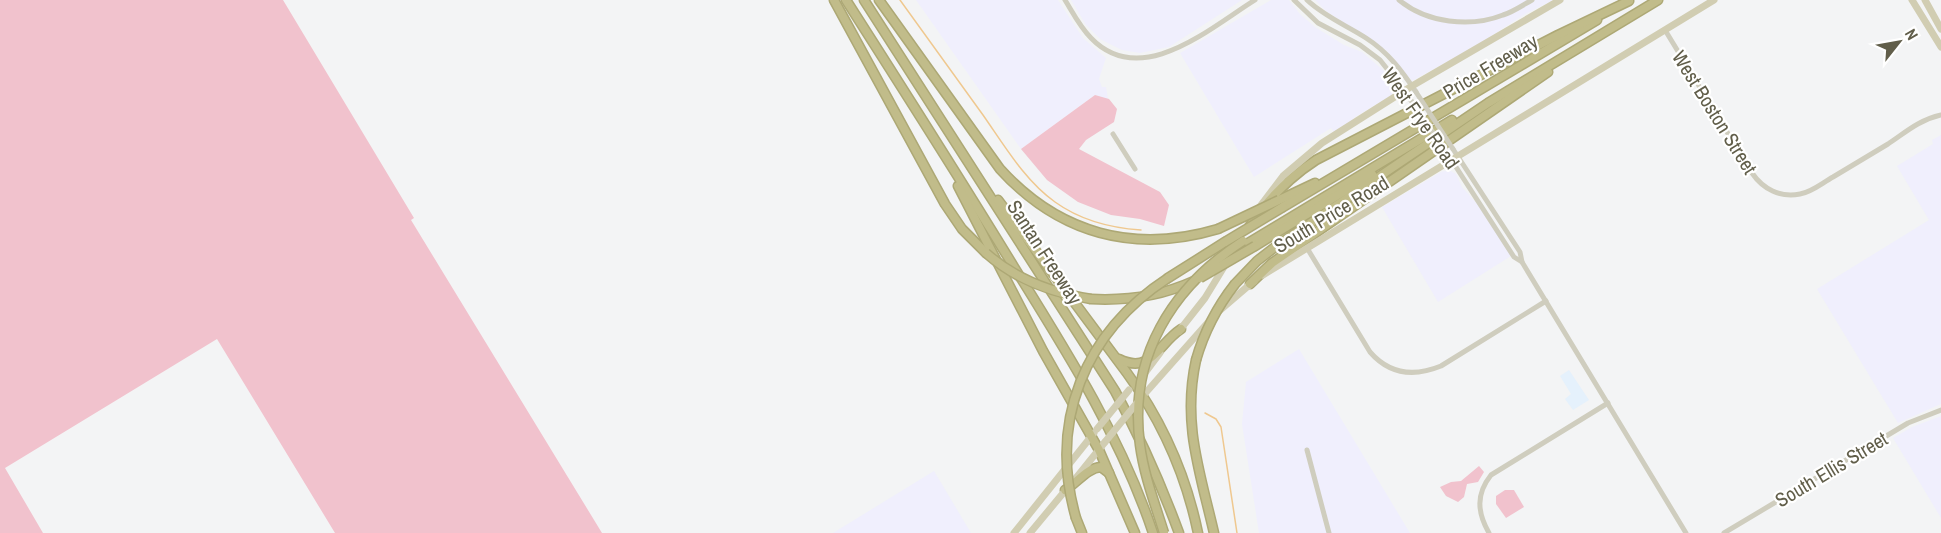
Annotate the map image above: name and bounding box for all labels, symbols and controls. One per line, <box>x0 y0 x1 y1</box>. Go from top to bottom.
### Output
north arrow <box>1869 12 1929 72</box>
text: N <box>1900 25 1924 44</box>
street label: Price Freeway <box>1438 27 1543 105</box>
street label: West Boston Street <box>1666 45 1764 179</box>
street label: West Frye Road <box>1376 62 1466 174</box>
street label: South Price Road <box>1269 169 1393 259</box>
street label: Santan Freeway <box>1001 195 1089 310</box>
street label: South Ellis Street <box>1770 425 1893 513</box>

